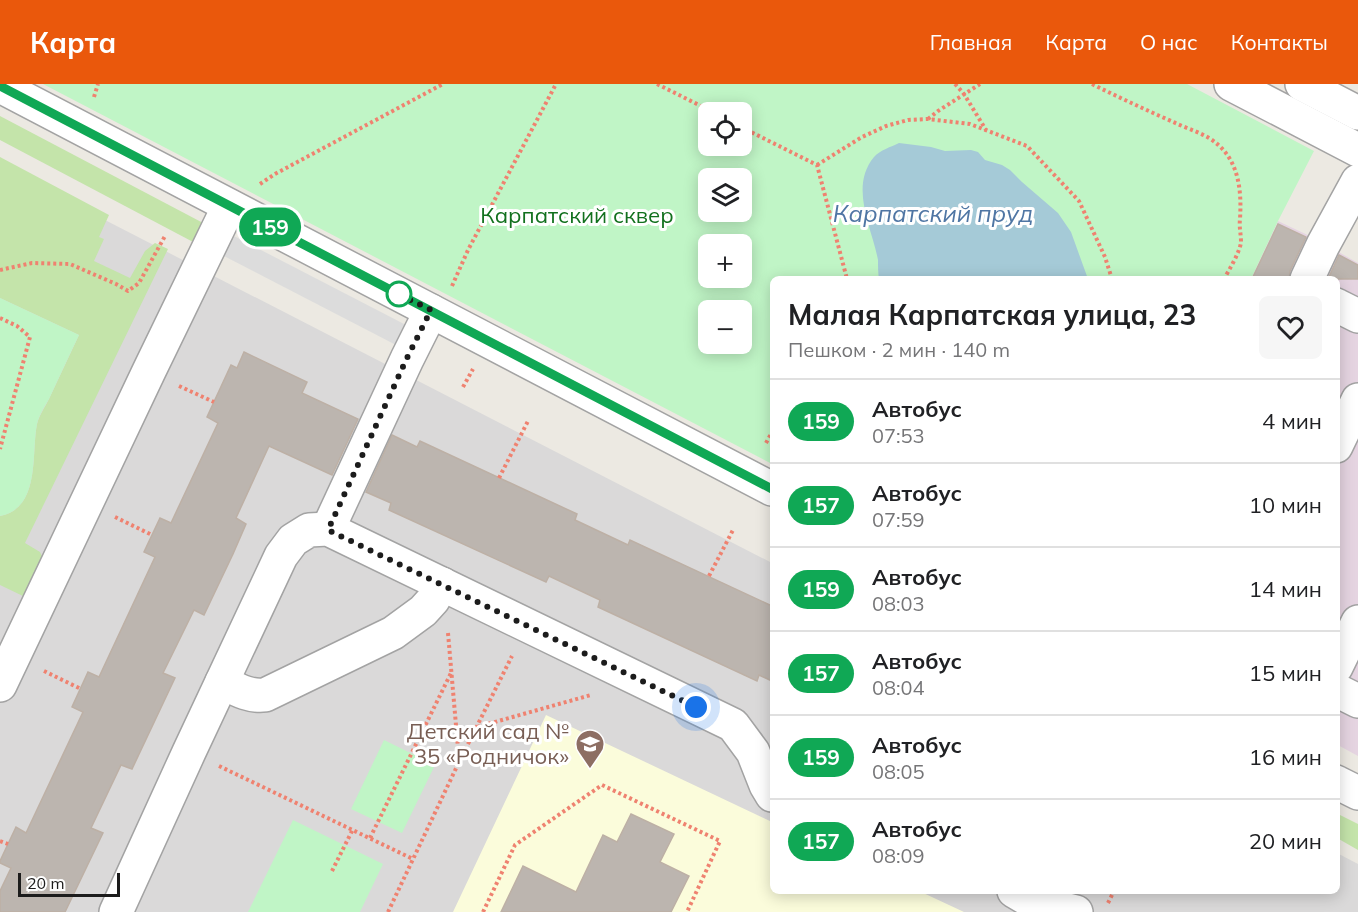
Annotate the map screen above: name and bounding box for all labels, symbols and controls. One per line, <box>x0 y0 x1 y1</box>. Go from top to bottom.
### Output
text: Карта <box>30 25 116 60</box>
text: Главная <box>930 29 1012 55</box>
text: Карта <box>1045 29 1107 55</box>
text: О нас <box>1140 29 1198 55</box>
text: Контакты <box>1231 29 1328 55</box>
map controls <box>698 102 752 354</box>
button: locate <box>698 102 752 156</box>
button: layers <box>698 168 752 222</box>
water label: Карпатский пруд <box>833 198 1033 228</box>
park label: Карпатский сквер <box>480 201 674 229</box>
line badge: 159 <box>236 208 304 246</box>
text: 159 <box>251 214 289 240</box>
button: + <box>698 234 752 288</box>
unlabelled marker <box>386 281 412 307</box>
button: heart <box>1259 296 1322 359</box>
text: Малая Карпатская улица, 23 <box>788 297 1196 332</box>
button: − <box>698 300 752 354</box>
text: Пешком · 2 мин · 140 m <box>788 337 1010 362</box>
text: Автобус <box>872 395 962 423</box>
text: 4 мин <box>1262 407 1322 435</box>
text: 159 <box>802 408 840 434</box>
text: 07:53 <box>872 423 925 448</box>
text: Автобус <box>872 479 962 507</box>
text: 10 мин <box>1249 491 1322 519</box>
text: 157 <box>802 492 840 518</box>
text: 07:59 <box>872 507 925 532</box>
text: Автобус <box>872 563 962 591</box>
text: 14 мин <box>1249 575 1322 603</box>
text: 159 <box>802 576 840 602</box>
text: 08:03 <box>872 591 925 616</box>
text: Автобус <box>872 647 962 675</box>
text: 15 мин <box>1249 659 1322 687</box>
text: 157 <box>802 660 840 686</box>
text: 08:04 <box>872 675 925 700</box>
your location <box>681 692 711 722</box>
place label: Детский сад № 35 «Родничок» <box>407 717 569 770</box>
school or university icon: Детский сад № 35 «Родничок» <box>574 728 606 770</box>
text: Автобус <box>872 731 962 759</box>
text: 16 мин <box>1249 743 1322 771</box>
text: 159 <box>802 744 840 770</box>
text: 08:05 <box>872 759 925 784</box>
text: Автобус <box>872 815 962 843</box>
text: 20 мин <box>1249 827 1322 855</box>
text: 157 <box>802 828 840 854</box>
text: 08:09 <box>872 843 925 868</box>
scale bar <box>18 870 120 898</box>
text: 20 m <box>27 873 64 893</box>

